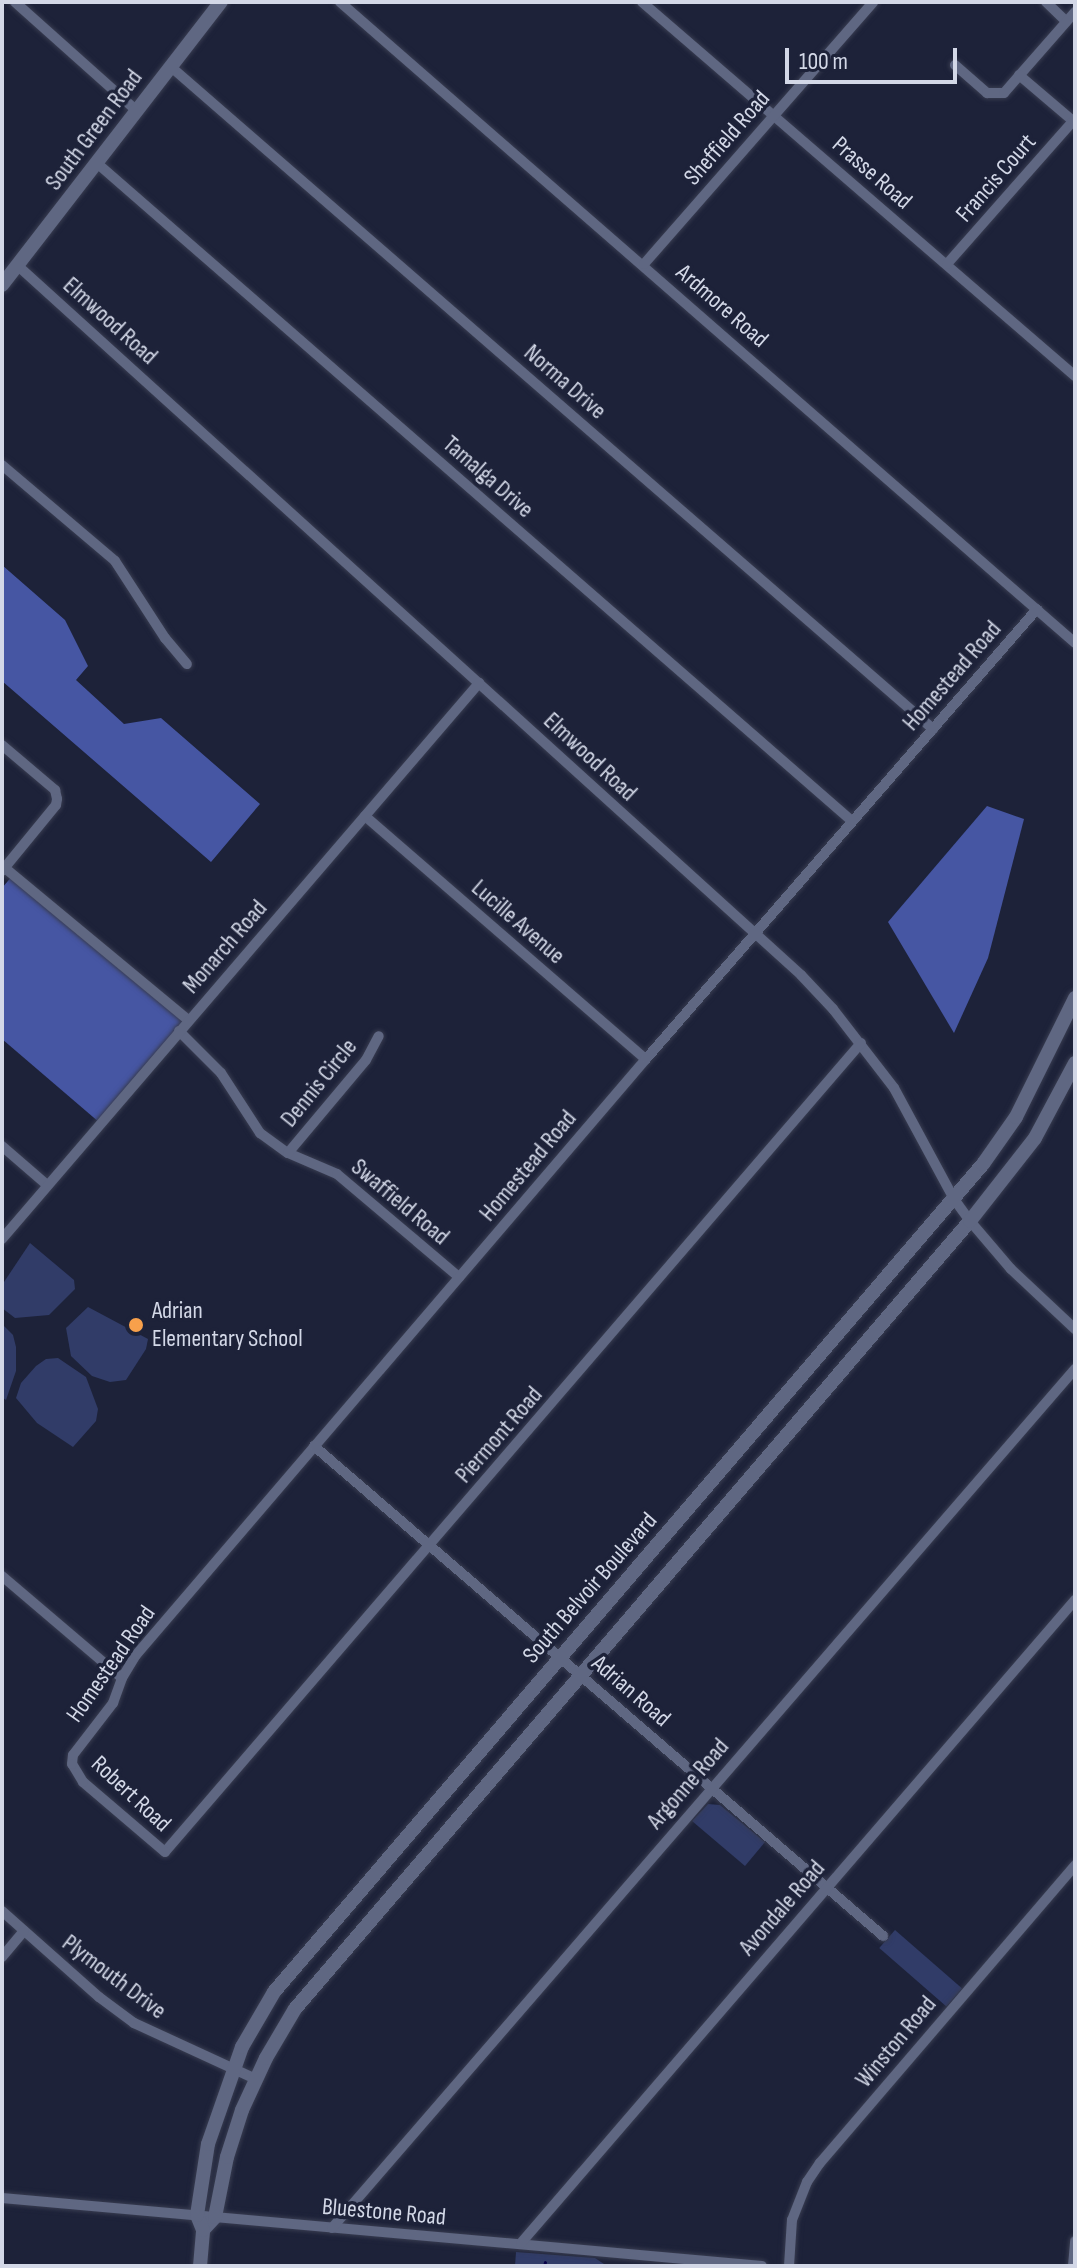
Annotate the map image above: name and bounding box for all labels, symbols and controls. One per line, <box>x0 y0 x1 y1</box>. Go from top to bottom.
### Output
scale bar <box>789 32 961 82</box>
text: 100 m <box>799 47 848 76</box>
street label: South Green Road <box>39 64 149 196</box>
street label: Sheffield Road <box>678 85 776 191</box>
street label: Francis Court <box>950 128 1042 228</box>
street label: Prasse Road <box>826 131 918 215</box>
street label: Ardmore Road <box>670 258 774 354</box>
street label: Elmwood Road <box>57 271 163 371</box>
street label: Norma Drive <box>518 339 612 425</box>
street label: Tamalga Drive <box>437 430 539 524</box>
street label: Homestead Road <box>897 615 1007 737</box>
street label: Elmwood Road <box>537 707 643 807</box>
street label: Lucille Avenue <box>466 874 570 970</box>
street label: Monarch Road <box>177 895 273 999</box>
street label: Dennis Circle <box>275 1033 363 1133</box>
street label: Homestead Road <box>473 1105 583 1227</box>
street label: Swaffield Road <box>345 1153 455 1251</box>
place label: Adrian Elementary School <box>152 1297 303 1353</box>
marker: Adrian Elementary School <box>127 1316 145 1334</box>
street label: Piermont Road <box>449 1381 549 1489</box>
street label: South Belvoir Boulevard <box>517 1507 663 1669</box>
street label: Homestead Road <box>60 1600 162 1728</box>
street label: Adrian Road <box>586 1649 676 1733</box>
street label: Argonne Road <box>641 1733 735 1835</box>
street label: Robert Road <box>85 1750 177 1838</box>
street label: Avondale Road <box>733 1855 831 1961</box>
street label: Plymouth Drive <box>56 1929 172 2025</box>
street label: Winston Road <box>850 1991 942 2093</box>
street label: Bluestone Road <box>321 2192 447 2232</box>

